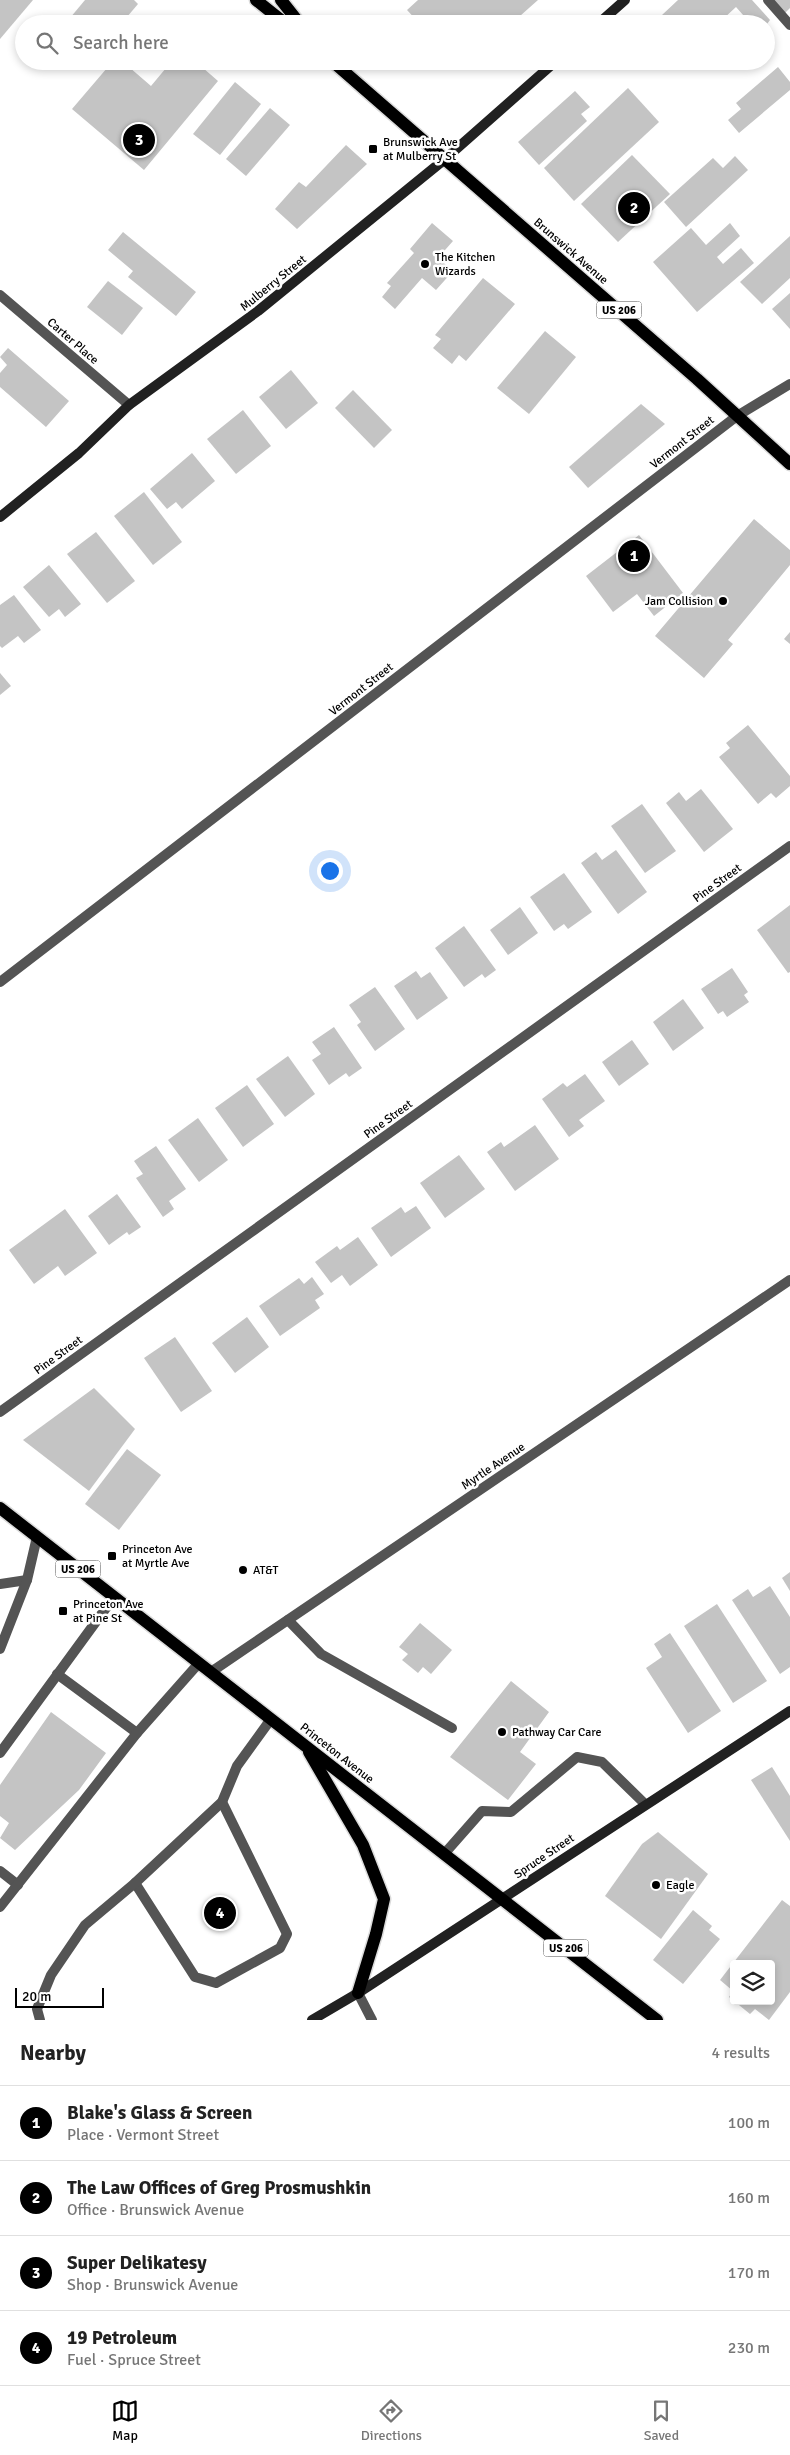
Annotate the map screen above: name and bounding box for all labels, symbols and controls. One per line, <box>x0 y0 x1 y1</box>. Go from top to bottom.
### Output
search box <box>15 15 775 70</box>
icon: search <box>33 29 61 57</box>
text: Search here <box>73 31 169 55</box>
pin: 3 <box>123 121 155 159</box>
place label: Brunswick Ave at Mulberry St <box>383 135 458 164</box>
marker: Brunswick Ave at Mulberry St <box>367 143 379 155</box>
pin: 2 <box>618 189 650 227</box>
street label: Brunswick Avenue <box>530 215 611 288</box>
place label: The Kitchen Wizards <box>435 250 495 279</box>
street label: Mulberry Street <box>237 252 309 315</box>
marker: The Kitchen Wizards <box>419 258 431 270</box>
road number: US 206 <box>596 302 642 318</box>
street label: Carter Place <box>44 315 101 368</box>
street label: Vermont Street <box>647 413 717 472</box>
pin: 1 <box>618 537 650 575</box>
place label: Jam Collision <box>645 594 713 609</box>
marker: Jam Collision <box>717 595 729 607</box>
street label: Vermont Street <box>326 660 396 719</box>
your location <box>317 858 343 884</box>
street label: Pine Street <box>690 861 745 906</box>
street label: Pine Street <box>361 1097 416 1142</box>
street label: Pine Street <box>31 1333 86 1378</box>
street label: Myrtle Avenue <box>459 1440 528 1493</box>
place label: Princeton Ave at Myrtle Ave <box>122 1542 193 1571</box>
marker: Princeton Ave at Myrtle Ave <box>106 1550 118 1562</box>
road number: US 206 <box>56 1560 100 1578</box>
place label: AT&T <box>253 1563 279 1578</box>
marker: AT&T <box>237 1564 249 1576</box>
place label: Princeton Ave at Pine St <box>73 1597 144 1626</box>
marker: Princeton Ave at Pine St <box>57 1605 69 1617</box>
street label: Princeton Avenue <box>297 1720 377 1787</box>
place label: Pathway Car Care <box>512 1725 602 1740</box>
marker: Pathway Car Care <box>496 1726 508 1738</box>
street label: Spruce Street <box>511 1831 577 1882</box>
place label: Eagle <box>666 1878 695 1893</box>
marker: Eagle <box>650 1879 662 1891</box>
pin: 4 <box>204 1894 236 1932</box>
road number: US 206 <box>544 1940 588 1956</box>
map controls <box>730 1960 775 2005</box>
button: layers <box>730 1960 775 2005</box>
scale bar <box>15 1985 104 2008</box>
text: 20 m <box>22 1988 51 2005</box>
text: Nearby <box>20 2040 86 2066</box>
text: 4 results <box>711 2043 770 2063</box>
text: Blake's Glass & Screen <box>67 2101 252 2125</box>
text: 1 <box>32 2113 40 2133</box>
text: 100 m <box>728 2113 770 2133</box>
text: Place · Vermont Street <box>67 2125 219 2145</box>
text: The Law Offices of Greg Prosmushkin <box>67 2176 371 2200</box>
text: 2 <box>32 2188 40 2208</box>
text: 160 m <box>728 2188 770 2208</box>
text: Office · Brunswick Avenue <box>67 2200 244 2220</box>
text: Super Delikatesy <box>67 2251 207 2275</box>
text: 3 <box>32 2263 40 2283</box>
text: 170 m <box>728 2263 770 2283</box>
text: Shop · Brunswick Avenue <box>67 2275 238 2295</box>
text: 19 Petroleum <box>67 2326 177 2350</box>
text: 4 <box>32 2338 40 2358</box>
text: 230 m <box>728 2338 770 2358</box>
text: Fuel · Spruce Street <box>67 2350 201 2370</box>
tab: Map <box>111 2397 139 2444</box>
tab: Directions <box>361 2397 422 2444</box>
tab: Saved <box>644 2397 679 2444</box>

